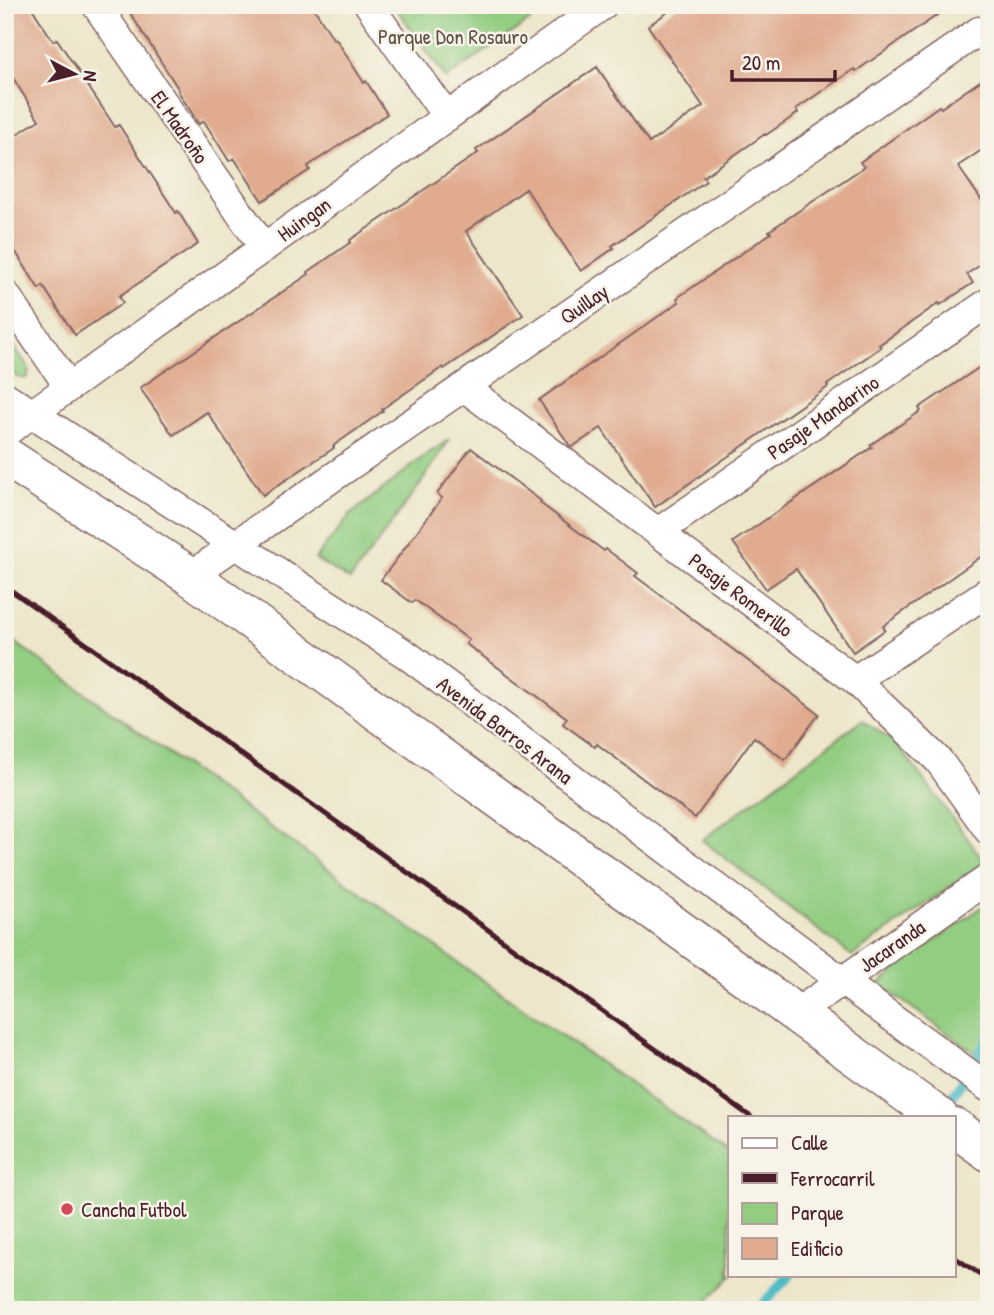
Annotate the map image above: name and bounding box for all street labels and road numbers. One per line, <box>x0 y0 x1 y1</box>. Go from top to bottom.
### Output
street label: El Madroño <box>144 85 216 169</box>
street label: Huingan <box>271 190 337 248</box>
street label: Quillay <box>554 277 614 331</box>
street label: Pasaje Mandarino <box>761 368 885 466</box>
street label: Pasaje Romerillo <box>683 546 799 644</box>
street label: Avenida Barros Arana <box>431 669 579 791</box>
street label: Jacaranda <box>853 913 931 979</box>

